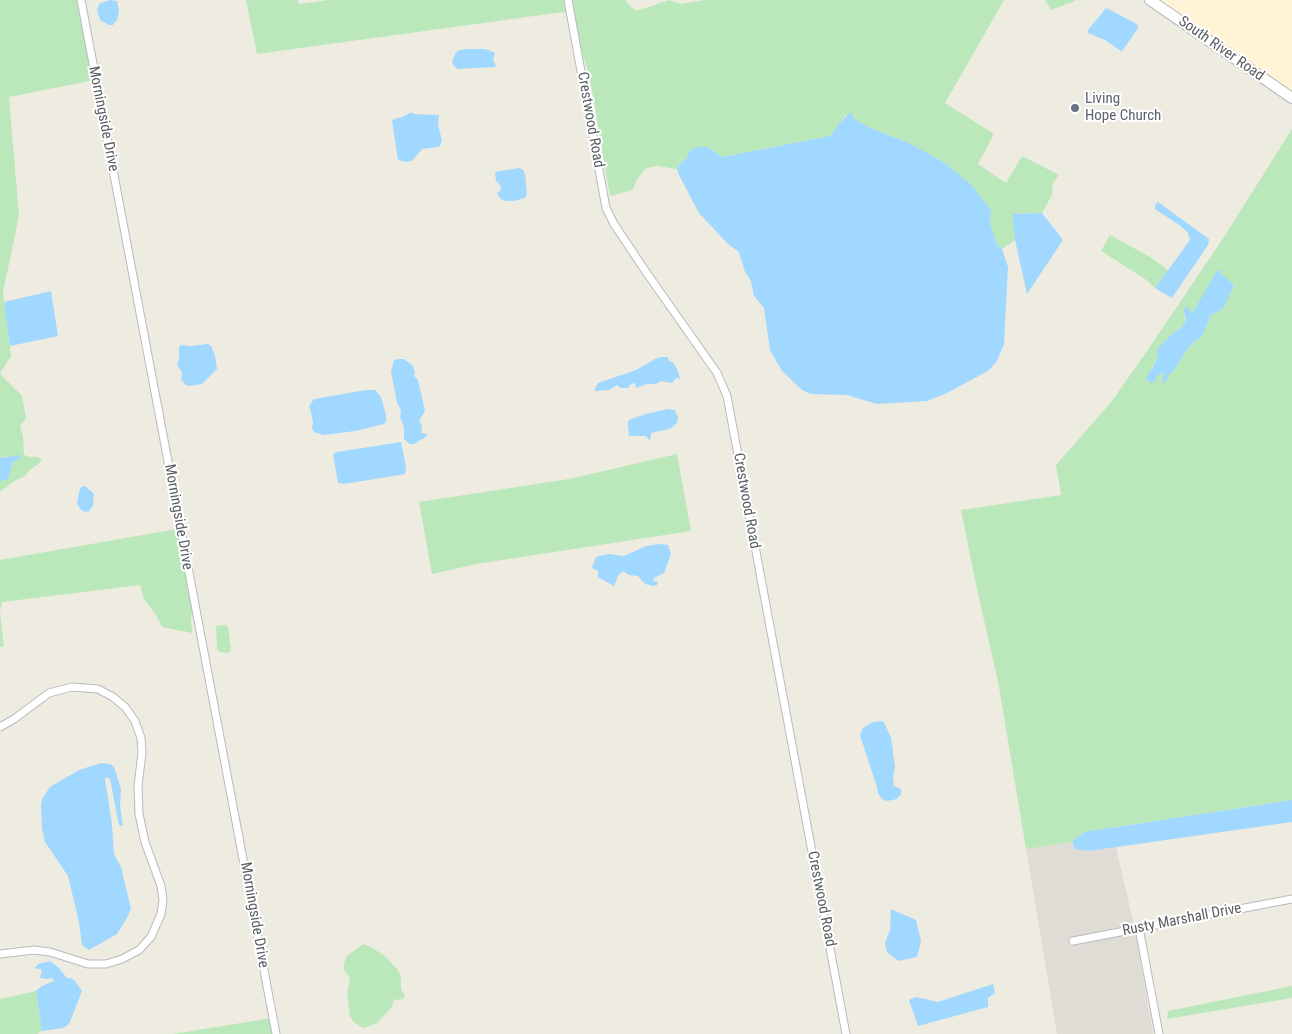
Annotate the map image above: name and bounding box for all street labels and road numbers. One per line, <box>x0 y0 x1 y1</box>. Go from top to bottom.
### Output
street label: South River Road <box>1175 13 1267 85</box>
street label: Morningside Drive <box>84 65 122 173</box>
street label: Crestwood Road <box>573 71 607 169</box>
street label: Crestwood Road <box>729 452 763 550</box>
street label: Morningside Drive <box>160 463 196 571</box>
street label: Crestwood Road <box>803 850 839 948</box>
street label: Morningside Drive <box>236 861 272 969</box>
street label: Rusty Marshall Drive <box>1121 900 1243 940</box>

